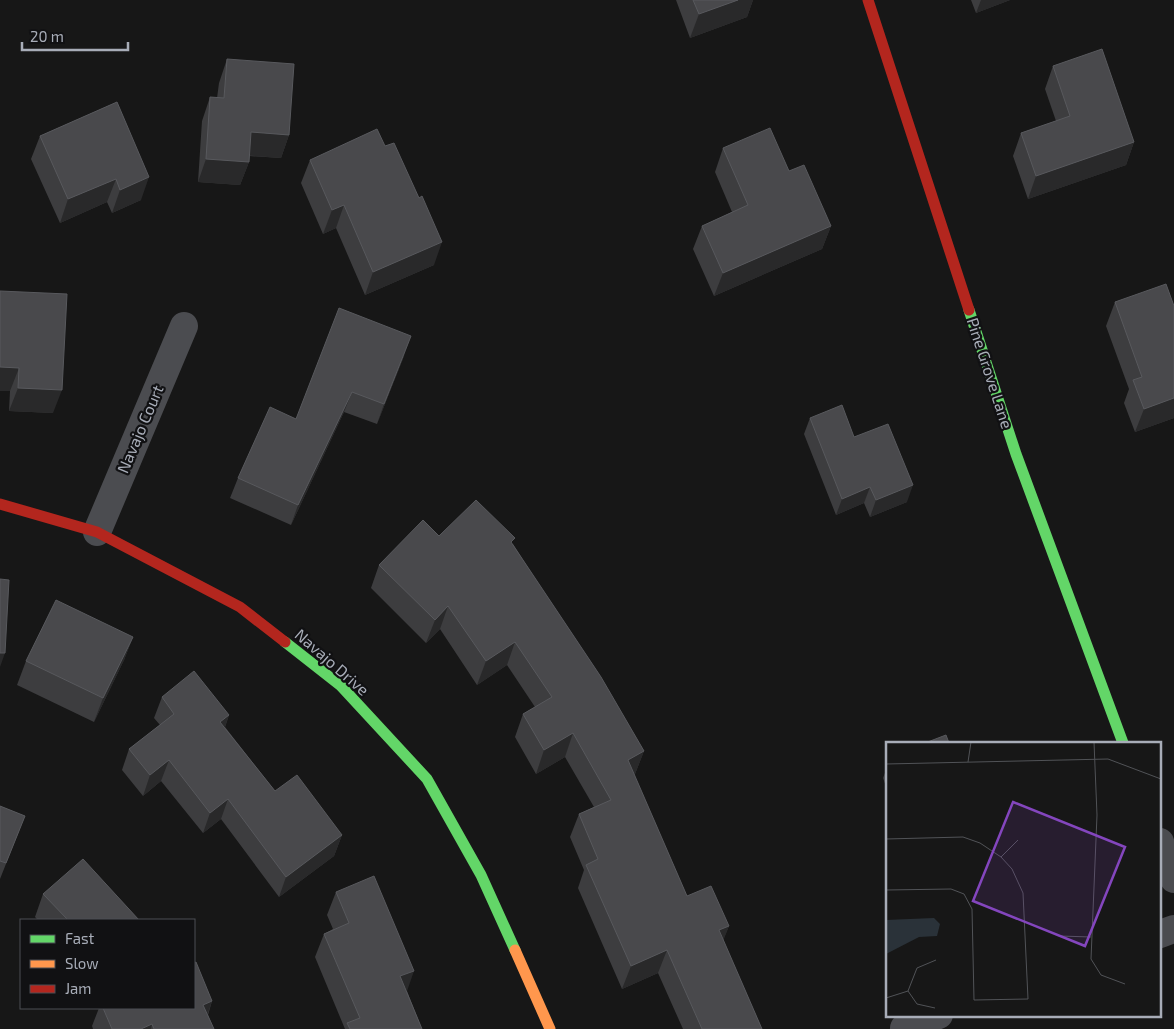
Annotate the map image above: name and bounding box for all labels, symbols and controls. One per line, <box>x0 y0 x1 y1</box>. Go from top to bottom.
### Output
scale bar <box>22 20 129 52</box>
text: 20 m <box>30 27 64 45</box>
street label: Pine Grove Lane <box>964 315 1017 431</box>
street label: Navajo Court <box>112 382 168 476</box>
street label: Navajo Drive <box>291 624 373 700</box>
inset map <box>886 742 1162 1016</box>
legend <box>20 919 195 1009</box>
text: Fast <box>65 929 95 947</box>
text: Slow <box>65 954 99 972</box>
text: Jam <box>65 979 91 997</box>

